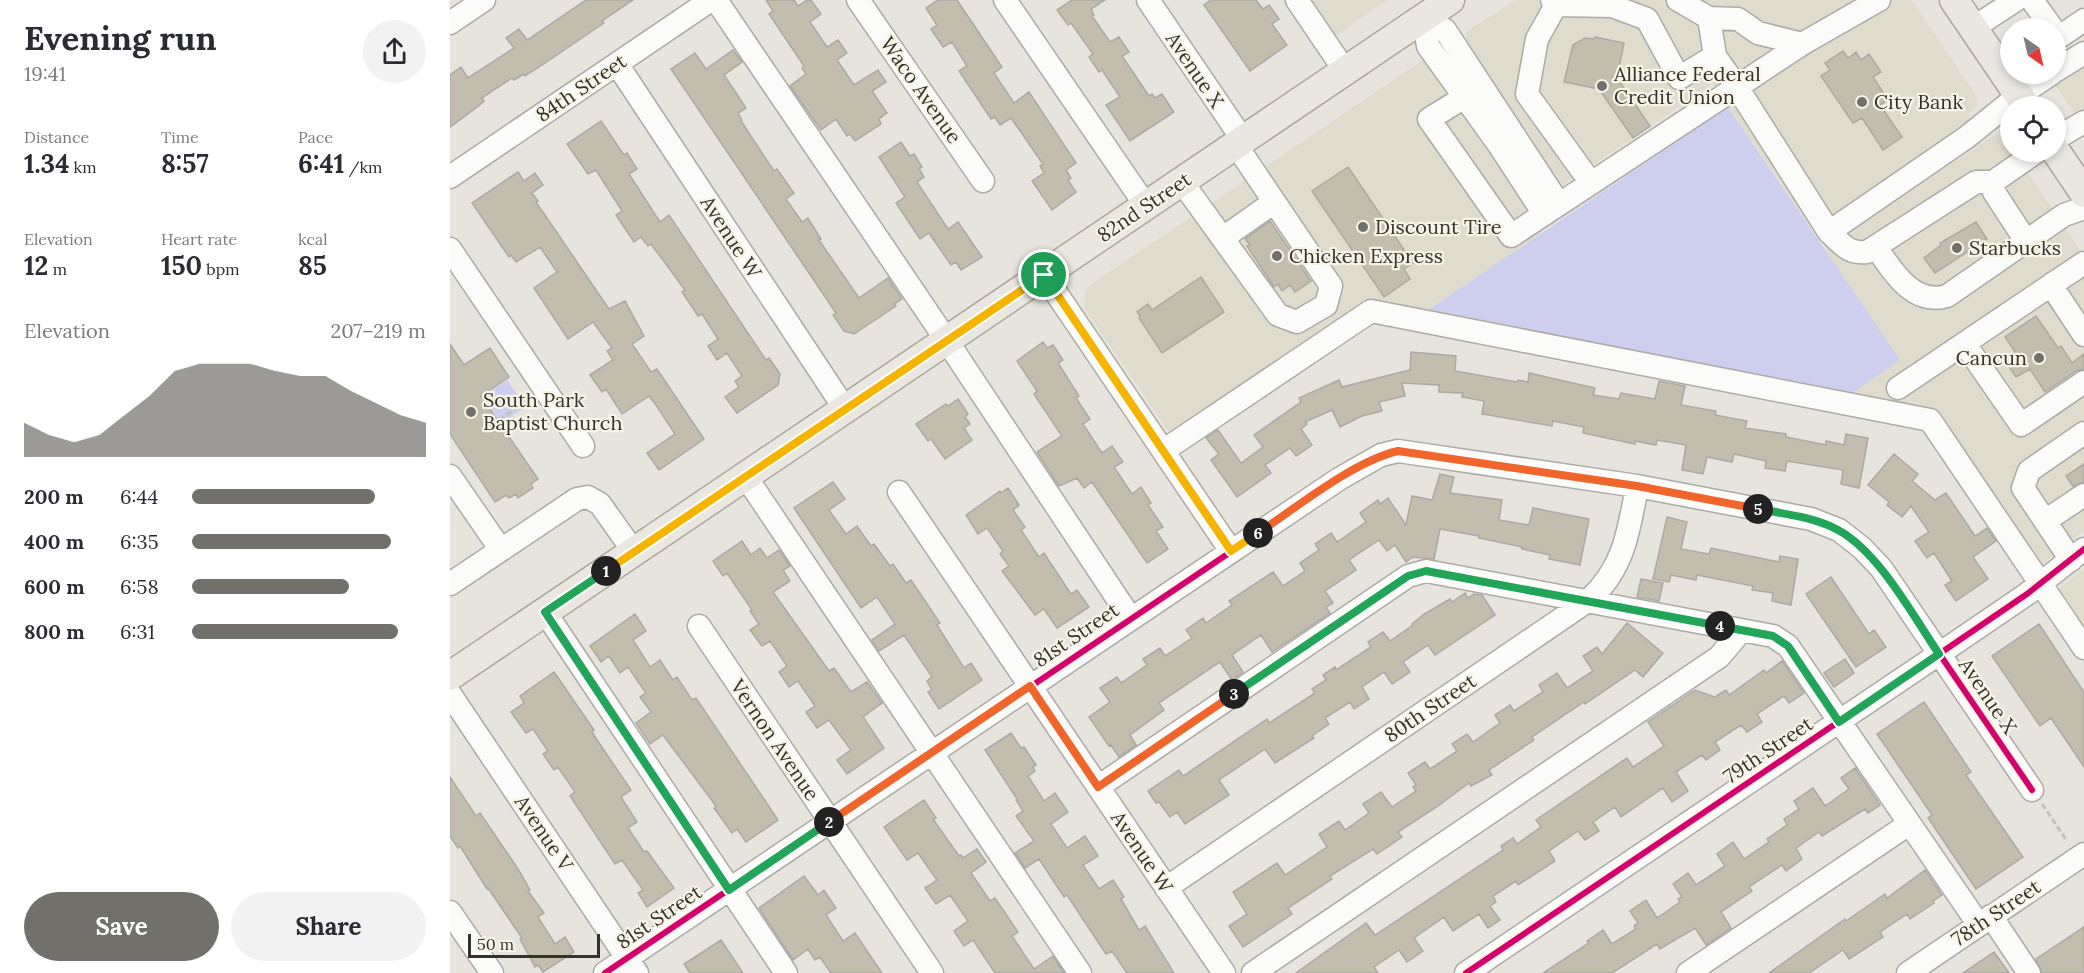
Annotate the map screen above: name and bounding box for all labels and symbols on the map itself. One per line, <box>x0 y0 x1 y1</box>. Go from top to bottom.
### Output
north arrow <box>2000 18 2066 84</box>
street label: Avenue X <box>1160 26 1230 113</box>
street label: Waco Avenue <box>875 31 968 148</box>
street label: 84th Street <box>531 48 631 127</box>
place label: Alliance Federal Credit Union <box>1613 61 1761 109</box>
marker: Alliance Federal Credit Union <box>1595 79 1609 93</box>
place label: City Bank <box>1874 89 1963 114</box>
marker: City Bank <box>1855 95 1869 109</box>
street label: 82nd Street <box>1092 166 1196 247</box>
street label: Avenue W <box>695 190 768 283</box>
place label: Discount Tire <box>1375 214 1502 239</box>
marker: Discount Tire <box>1356 220 1370 234</box>
place label: Starbucks <box>1969 235 2061 260</box>
marker: Starbucks <box>1950 241 1964 255</box>
place label: Chicken Express <box>1289 243 1443 268</box>
pin <box>1018 249 1069 300</box>
marker: Chicken Express <box>1270 249 1284 263</box>
place label: Cancun <box>1956 345 2027 370</box>
marker: Cancun <box>2032 351 2046 365</box>
place label: South Park Baptist Church <box>483 387 622 435</box>
marker: South Park Baptist Church <box>464 405 478 419</box>
pin: 5 <box>1743 494 1773 524</box>
pin: 6 <box>1243 518 1273 548</box>
pin: 1 <box>591 556 621 586</box>
street label: 81st Street <box>1028 597 1123 672</box>
pin: 4 <box>1705 611 1735 641</box>
street label: Avenue X <box>1953 652 2023 739</box>
street label: 80th Street <box>1379 668 1481 747</box>
street label: Vernon Avenue <box>725 673 825 805</box>
pin: 3 <box>1219 679 1249 709</box>
street label: 79th Street <box>1718 710 1817 789</box>
street label: Avenue V <box>509 789 579 876</box>
street label: Avenue W <box>1105 805 1179 898</box>
pin: 2 <box>814 807 844 837</box>
street label: 78th Street <box>1946 874 2045 952</box>
street label: 81st Street <box>611 879 706 954</box>
scale bar <box>468 931 600 958</box>

